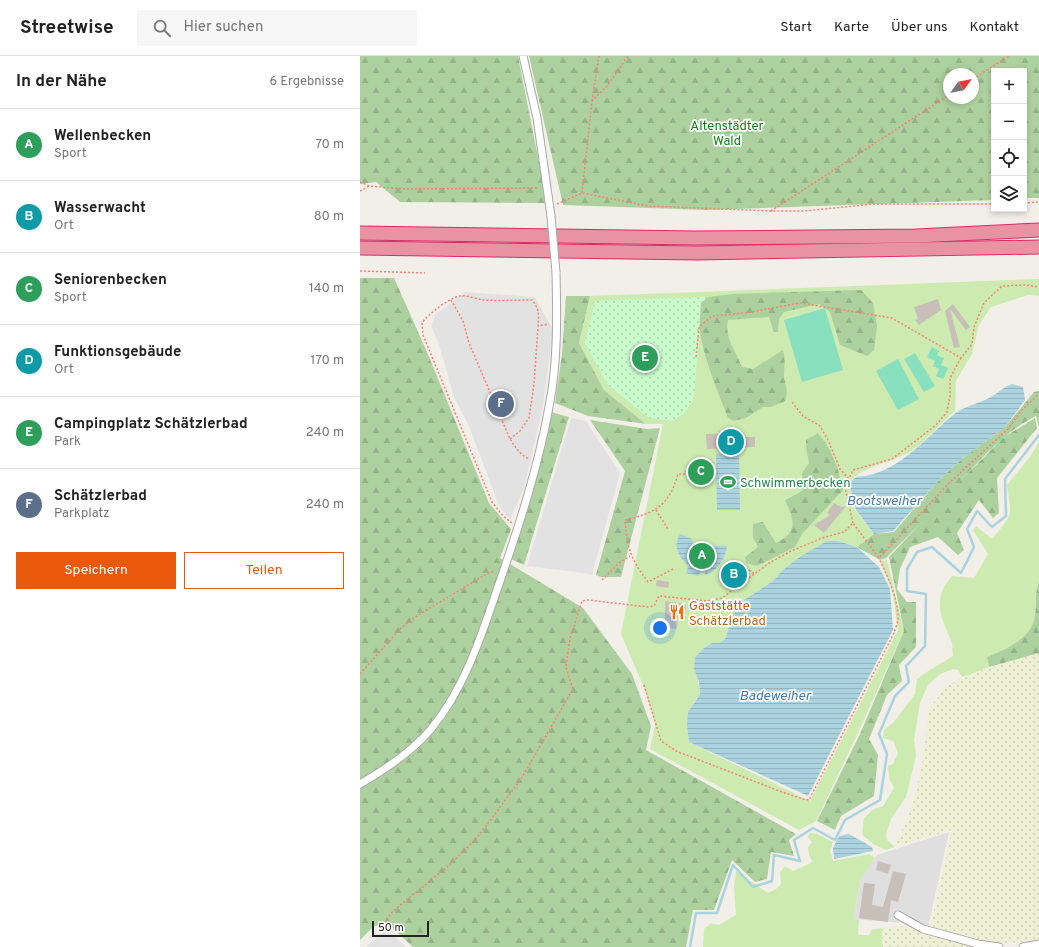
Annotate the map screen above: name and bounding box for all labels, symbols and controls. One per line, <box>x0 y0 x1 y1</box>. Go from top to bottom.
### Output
search box <box>137 10 417 46</box>
text: Streetwise <box>20 16 113 40</box>
icon: search <box>151 17 173 39</box>
text: Hier suchen <box>183 18 263 37</box>
text: Start <box>780 19 812 36</box>
text: Karte <box>834 19 869 36</box>
text: Über uns <box>891 19 948 36</box>
text: Kontakt <box>970 19 1019 36</box>
north arrow <box>943 68 979 104</box>
map controls <box>991 68 1027 212</box>
button: + <box>991 68 1027 104</box>
text: In der Nähe <box>16 71 107 93</box>
text: 6 Ergebnisse <box>270 74 344 90</box>
button: − <box>991 104 1027 140</box>
park label: Altenstädter Wald <box>690 119 764 150</box>
text: Wellenbecken <box>54 127 151 146</box>
text: A <box>24 137 34 153</box>
text: 70 m <box>315 137 344 153</box>
button: locate <box>991 140 1027 176</box>
text: Sport <box>54 146 87 162</box>
button: layers <box>991 176 1027 212</box>
text: Wasserwacht <box>54 199 146 218</box>
text: B <box>25 209 33 225</box>
text: 80 m <box>314 209 344 225</box>
text: Ort <box>54 218 74 234</box>
text: Seniorenbecken <box>54 271 167 290</box>
text: C <box>25 281 33 297</box>
text: 140 m <box>309 281 344 297</box>
text: Sport <box>54 290 87 306</box>
text: Funktionsgebäude <box>54 343 181 362</box>
pin: E <box>632 343 658 373</box>
text: D <box>24 353 34 369</box>
text: 170 m <box>310 353 344 369</box>
text: Ort <box>54 362 74 378</box>
pin: F <box>488 389 514 419</box>
text: Campingplatz Schätzlerbad <box>54 415 248 434</box>
text: E <box>25 425 33 441</box>
text: 240 m <box>306 425 344 441</box>
pin: D <box>718 427 744 457</box>
text: Park <box>54 434 81 450</box>
pin: C <box>688 457 714 487</box>
sports icon: Schwimmerbecken <box>719 473 737 491</box>
place label: Schwimmerbecken <box>740 476 851 492</box>
text: Schätzlerbad <box>54 487 147 506</box>
water label: Bootsweiher <box>846 493 923 510</box>
text: F <box>25 497 33 513</box>
text: 240 m <box>306 497 344 513</box>
text: Parkplatz <box>54 506 110 522</box>
pin: A <box>689 541 715 571</box>
button: Speichern <box>16 552 176 589</box>
button: Teilen <box>184 552 344 589</box>
pin: B <box>721 560 747 590</box>
place label: Gaststätte Schätzlerbad <box>689 599 766 630</box>
restaurant icon: Gaststätte Schätzlerbad <box>668 603 686 621</box>
your location <box>650 618 670 638</box>
water label: Badeweiher <box>739 688 812 705</box>
scale bar <box>372 919 429 938</box>
text: 50 m <box>378 921 404 935</box>

